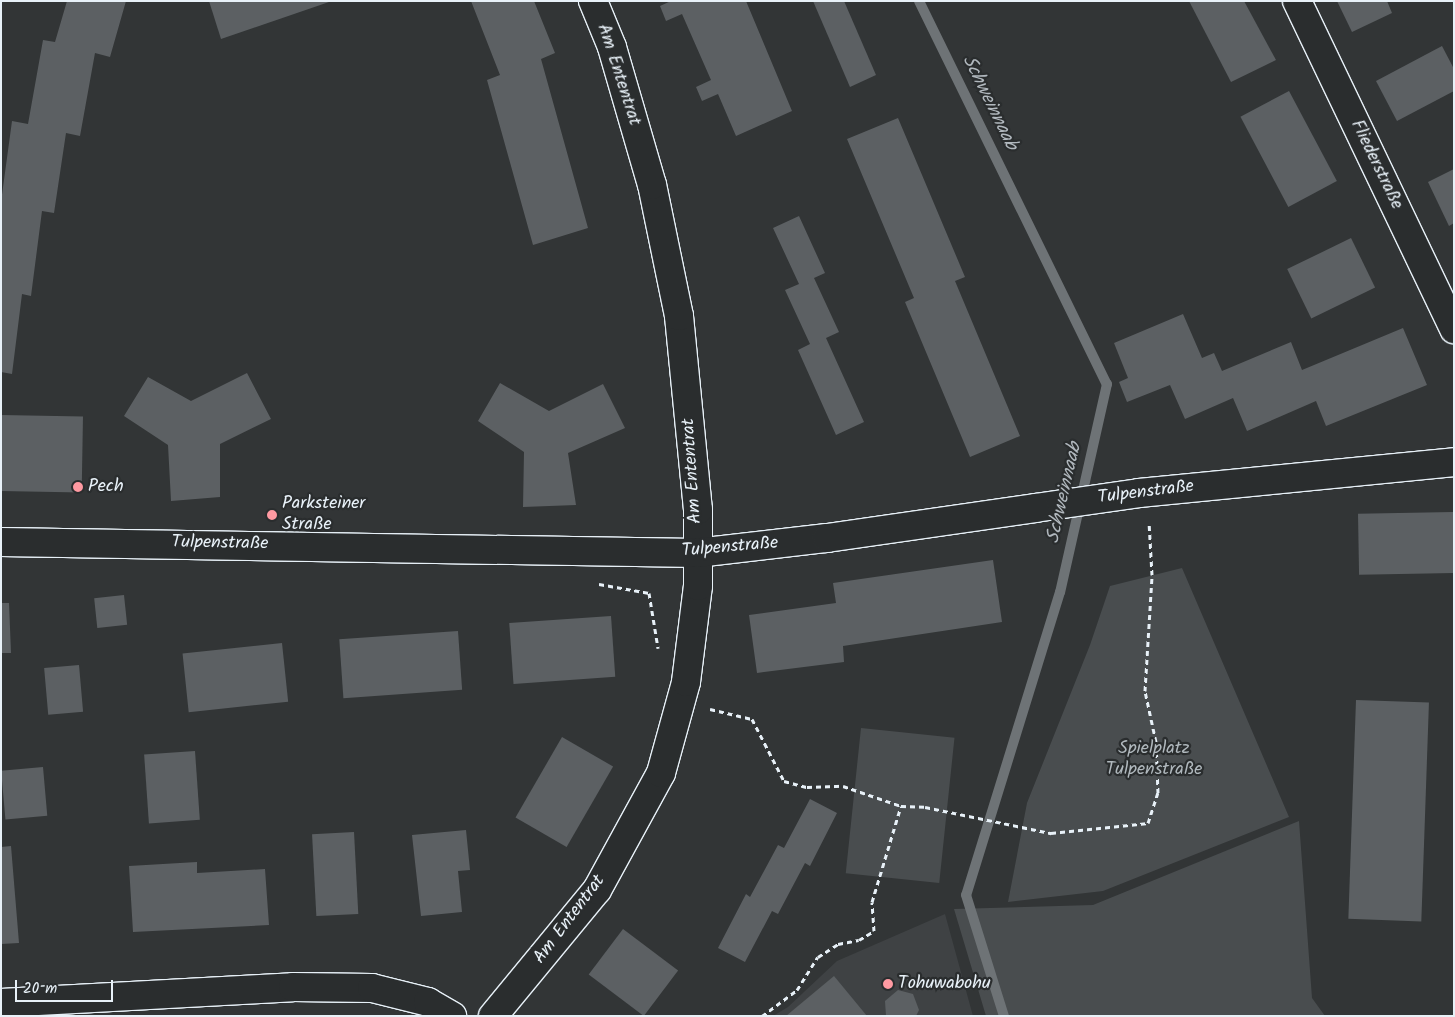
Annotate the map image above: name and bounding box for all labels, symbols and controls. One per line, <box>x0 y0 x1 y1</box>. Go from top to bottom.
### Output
street label: Am Ententrat <box>591 21 645 129</box>
water label: Schweinnaab <box>956 52 1022 154</box>
street label: Fliederstraße <box>1345 117 1407 213</box>
street label: Am Ententrat <box>679 418 707 524</box>
water label: Schweinnaab <box>1042 440 1088 546</box>
place label: Pech <box>88 476 124 498</box>
street label: Tulpenstraße <box>1097 476 1195 510</box>
marker: Pech <box>72 481 84 493</box>
place label: Parksteiner Straße <box>282 494 365 536</box>
marker: Parksteiner Straße <box>266 509 278 521</box>
street label: Tulpenstraße <box>171 532 269 556</box>
street label: Tulpenstraße <box>681 533 779 563</box>
park label: Spielplatz Tulpenstraße <box>1106 739 1202 782</box>
street label: Am Ententrat <box>530 871 610 969</box>
scale bar <box>18 970 115 1002</box>
place label: Tohuwabohu <box>898 973 991 995</box>
text: 20 m <box>23 977 57 1001</box>
marker: Tohuwabohu <box>882 978 894 990</box>

